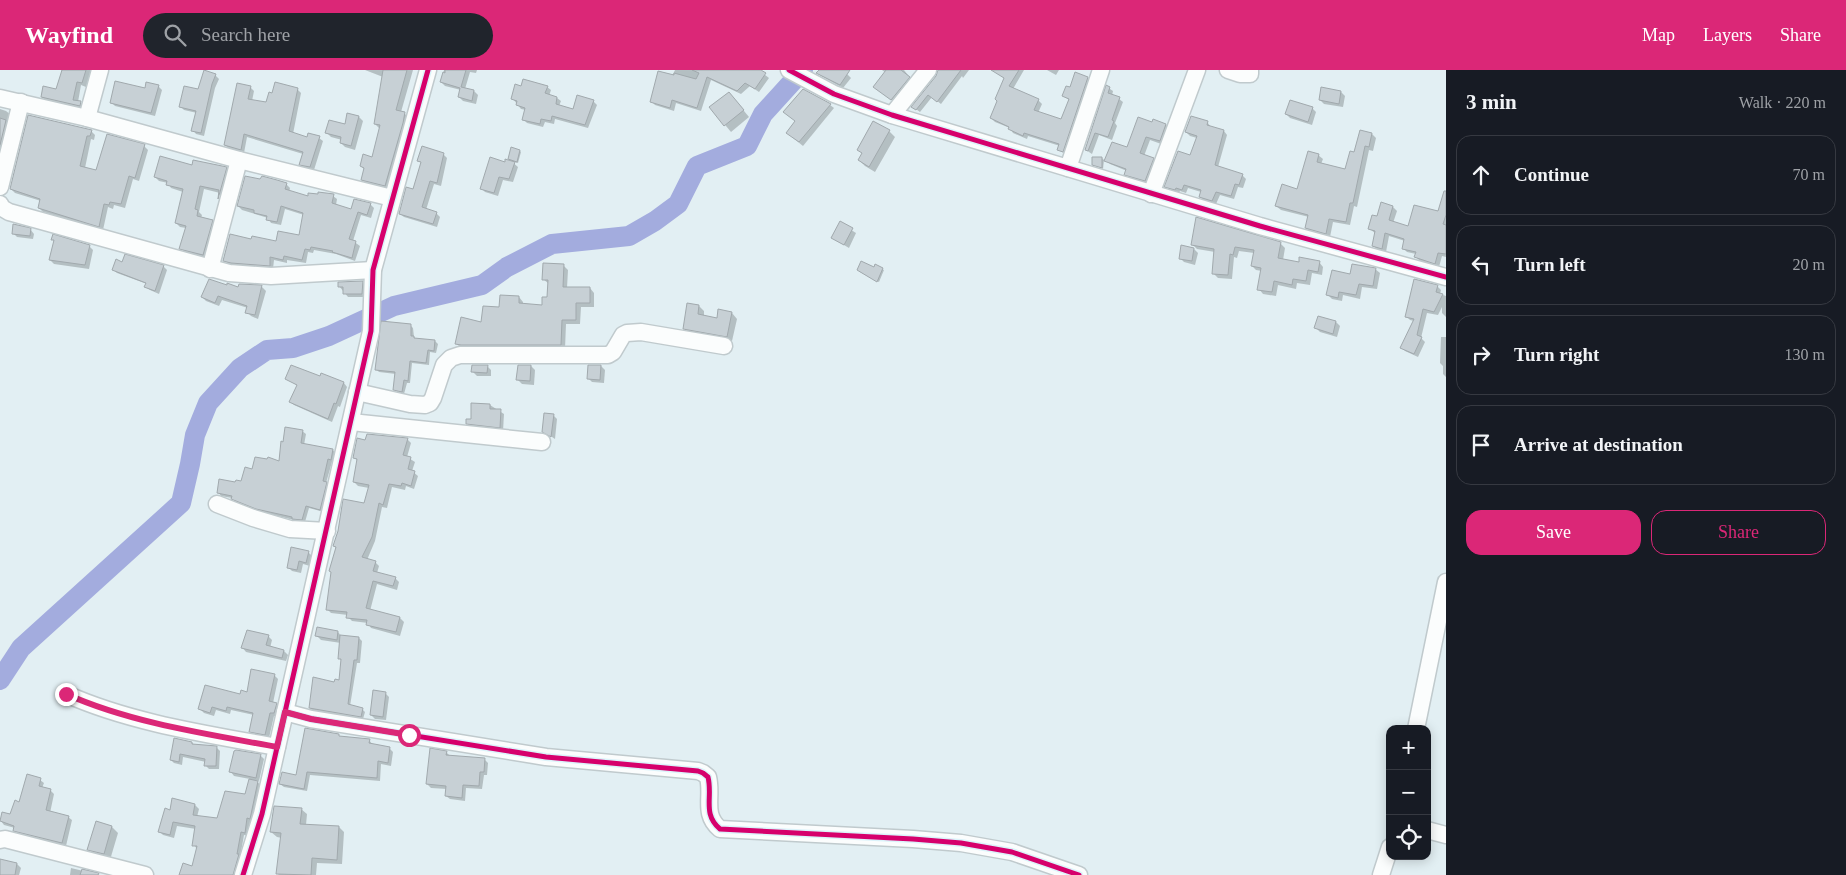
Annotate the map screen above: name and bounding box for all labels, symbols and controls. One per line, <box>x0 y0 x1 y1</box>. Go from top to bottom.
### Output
search box <box>143 13 493 58</box>
icon: search <box>161 21 189 49</box>
text: Wayfind <box>25 22 113 48</box>
text: Search here <box>201 24 290 45</box>
text: Map <box>1642 25 1675 45</box>
text: Layers <box>1703 25 1752 45</box>
text: Share <box>1780 25 1821 45</box>
text: 3 min <box>1466 90 1517 114</box>
text: Walk · 220 m <box>1739 94 1826 111</box>
icon: ahead <box>1467 161 1495 189</box>
text: Continue <box>1514 164 1589 185</box>
text: 70 m <box>1793 166 1825 183</box>
icon: left <box>1467 251 1495 279</box>
text: Turn left <box>1514 254 1586 275</box>
text: 20 m <box>1793 256 1825 273</box>
icon: right <box>1467 341 1495 369</box>
text: Turn right <box>1514 344 1599 365</box>
text: 130 m <box>1785 346 1825 363</box>
icon: arrive <box>1467 431 1495 459</box>
text: Arrive at destination <box>1514 434 1683 455</box>
button: Save <box>1466 510 1641 555</box>
button: Share <box>1651 510 1826 555</box>
route end <box>55 683 78 706</box>
route start <box>398 724 421 747</box>
map controls <box>1386 725 1431 860</box>
button: + <box>1386 725 1431 770</box>
button: − <box>1386 770 1431 815</box>
button: locate <box>1386 815 1431 860</box>

